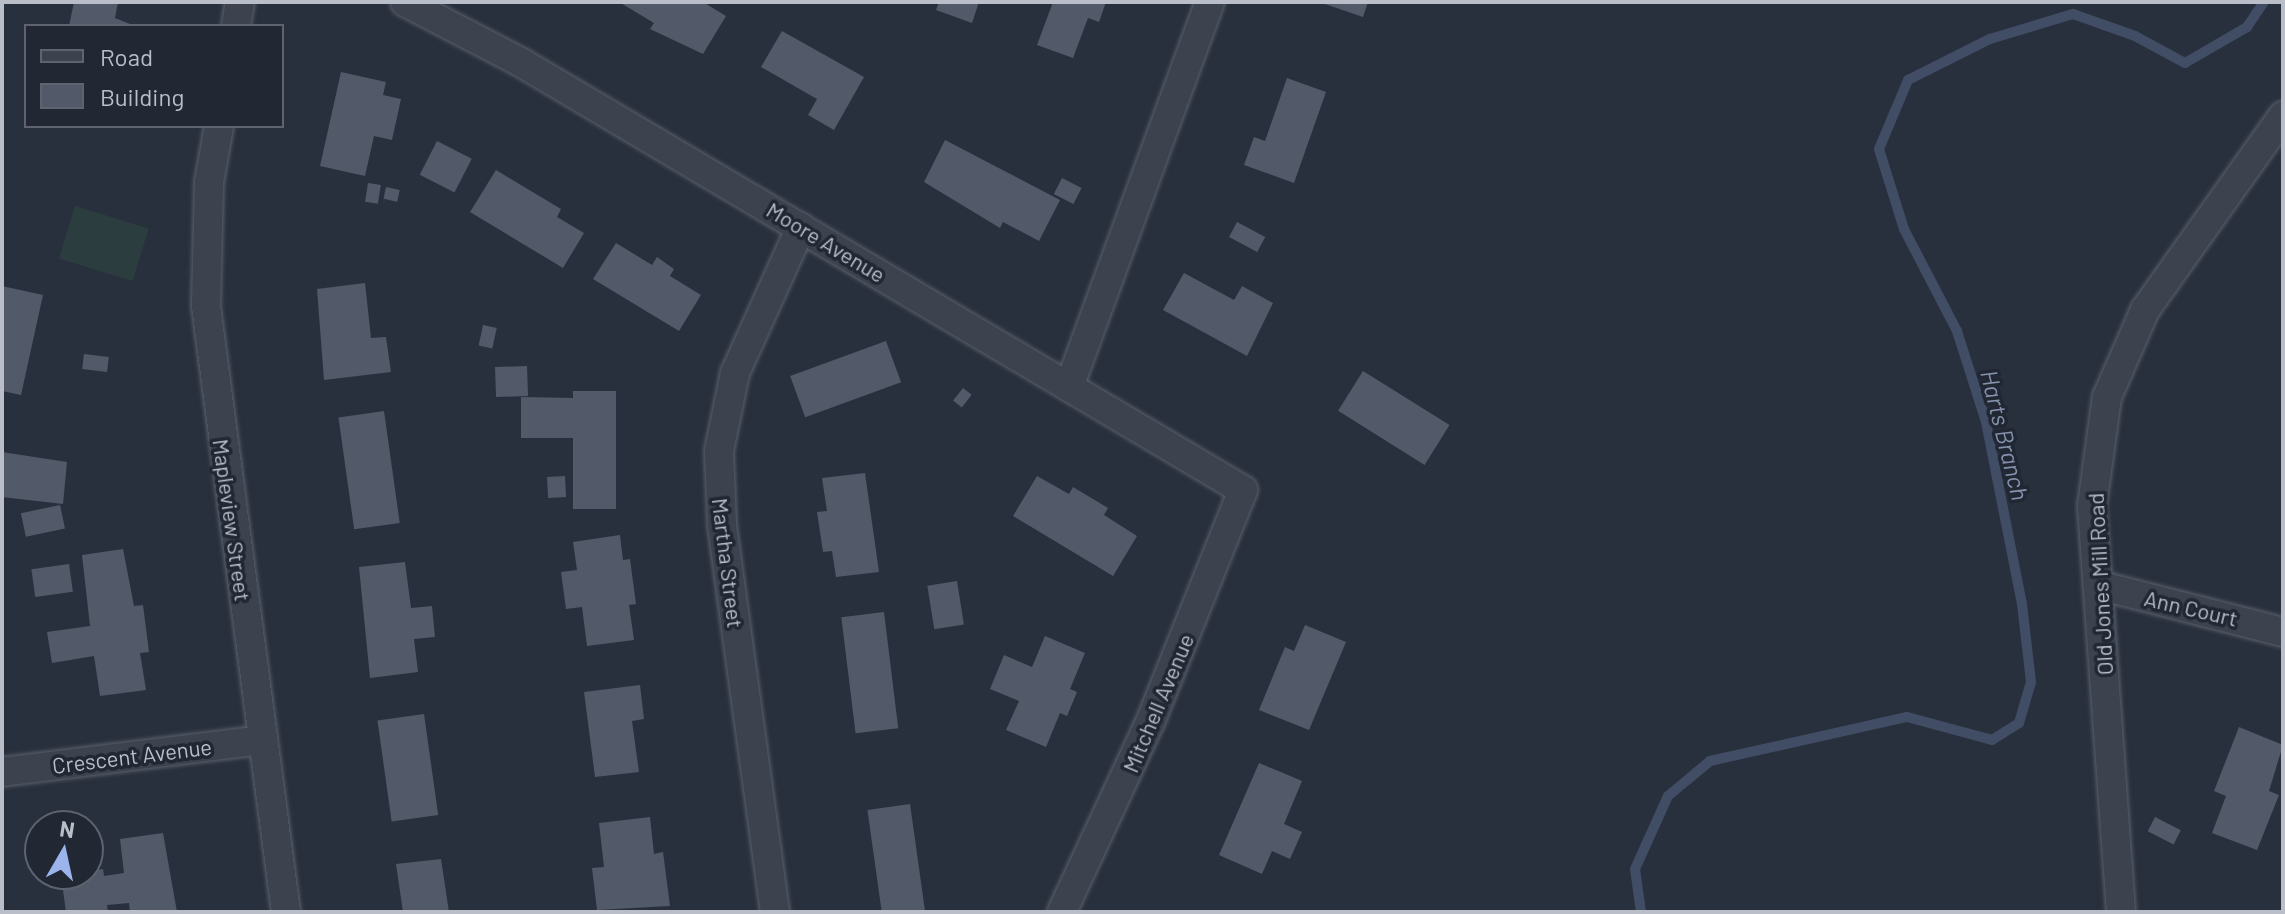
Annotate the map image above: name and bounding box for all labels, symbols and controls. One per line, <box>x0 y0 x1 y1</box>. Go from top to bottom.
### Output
legend <box>24 24 284 128</box>
text: Road <box>100 42 153 71</box>
text: Building <box>100 82 184 111</box>
street label: Moore Avenue <box>762 196 890 288</box>
water label: Harts Branch <box>1975 367 2035 503</box>
street label: Mapleview Street <box>208 437 256 603</box>
street label: Old Jones Mill Road <box>2082 492 2118 676</box>
street label: Martha Street <box>707 496 749 630</box>
street label: Ann Court <box>2142 584 2240 632</box>
street label: Mitchell Avenue <box>1117 630 1199 776</box>
street label: Crescent Avenue <box>51 733 213 779</box>
north arrow <box>24 810 104 890</box>
text: N <box>58 814 77 842</box>

